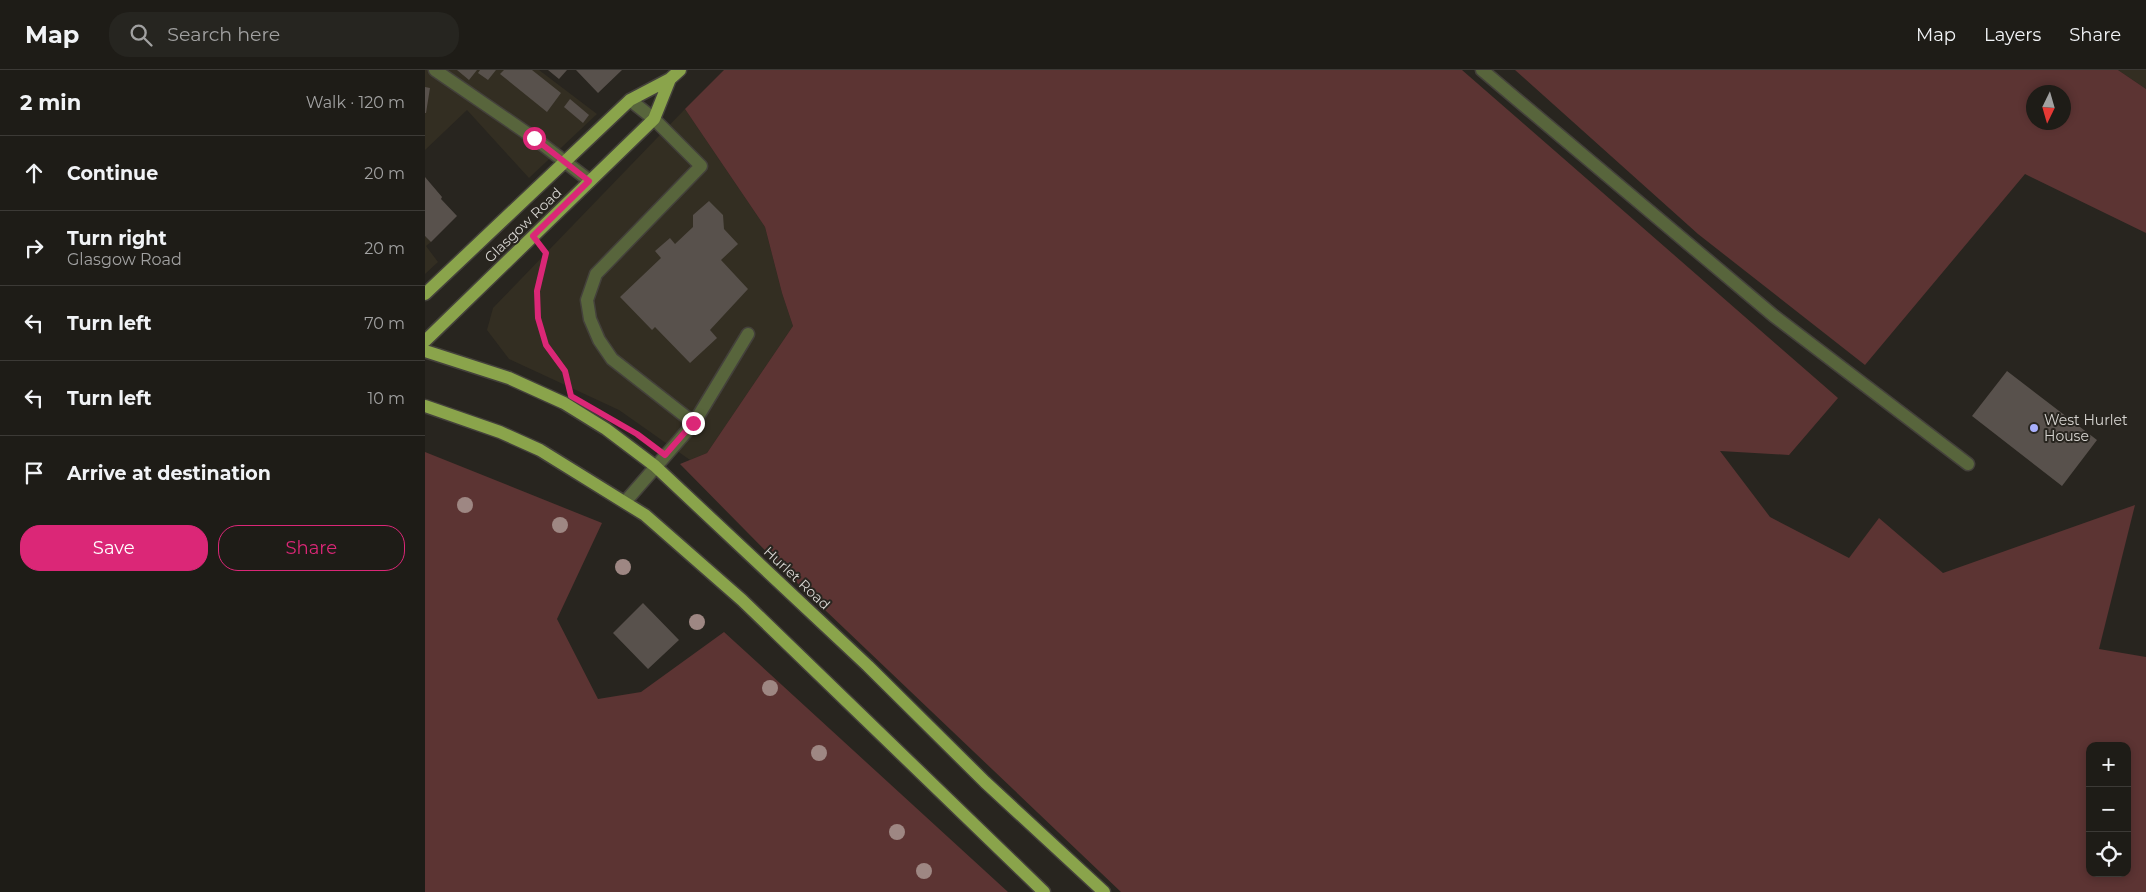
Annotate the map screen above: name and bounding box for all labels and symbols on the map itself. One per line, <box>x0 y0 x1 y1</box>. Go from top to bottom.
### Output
north arrow <box>2026 85 2071 130</box>
route start <box>523 127 546 150</box>
street label: Glasgow Road <box>481 184 565 266</box>
place label: West Hurlet House <box>2044 411 2128 445</box>
route end <box>682 412 705 435</box>
marker: West Hurlet House <box>2028 422 2040 434</box>
street label: Hurlet Road <box>760 543 834 613</box>

